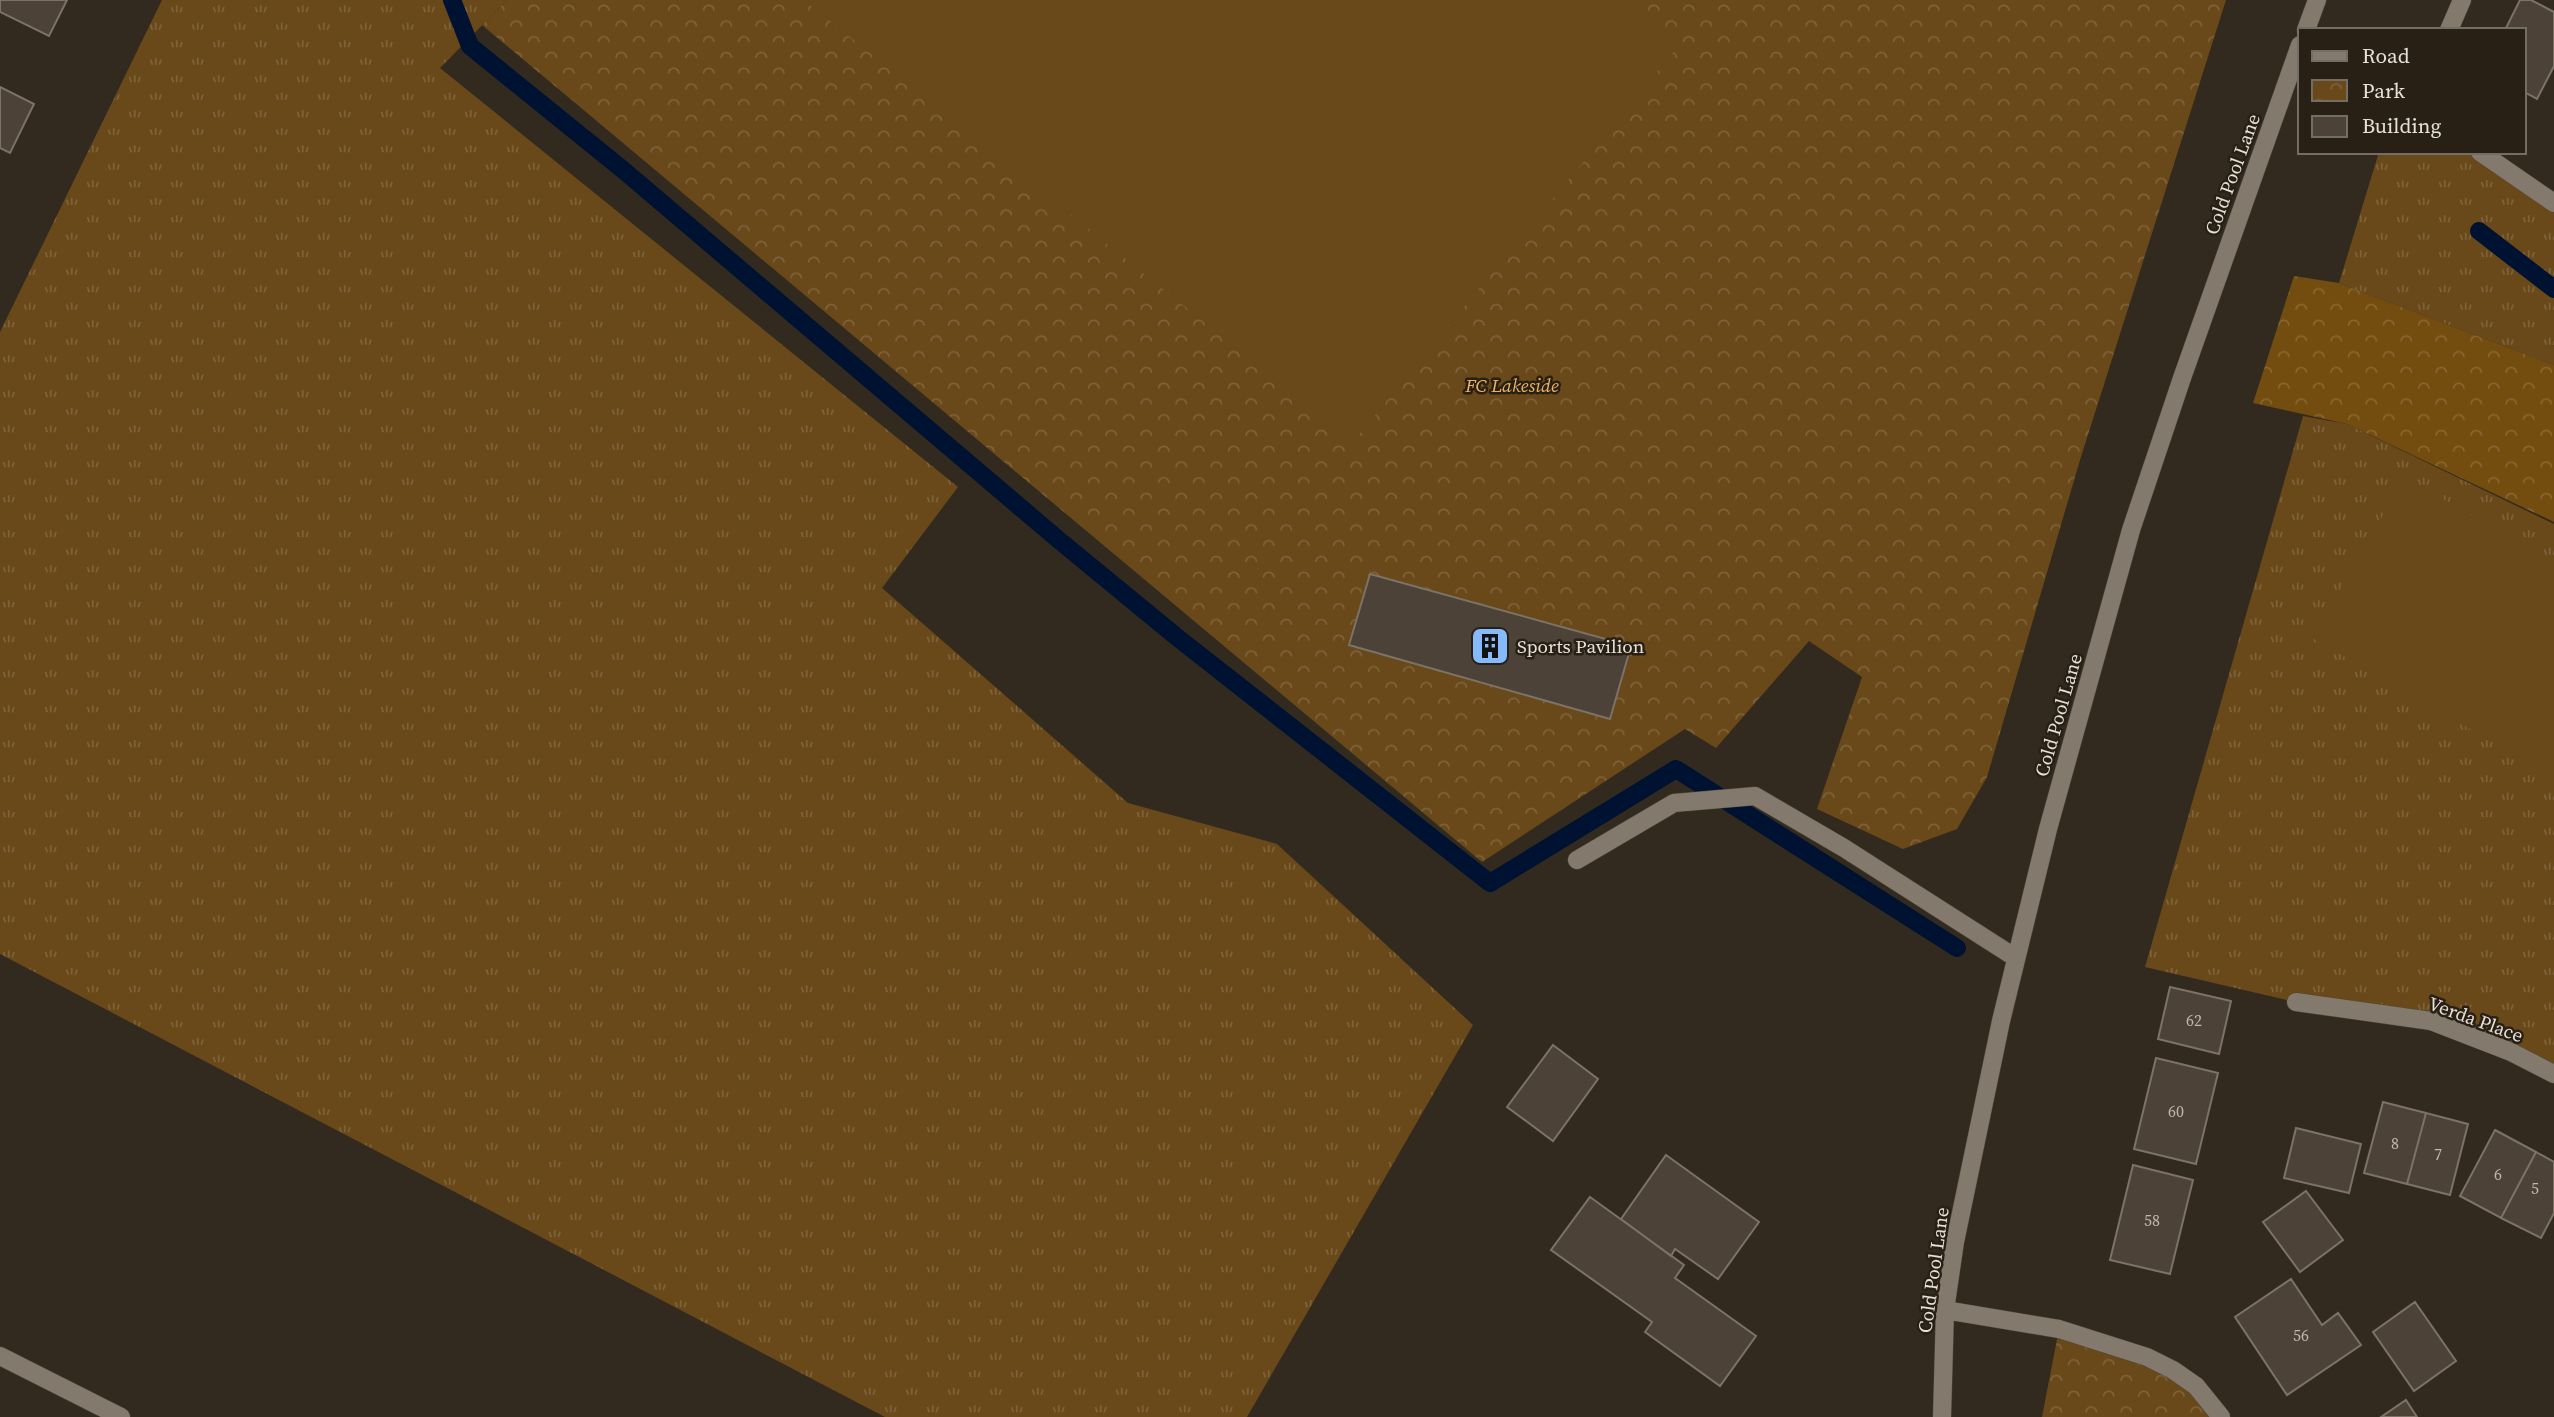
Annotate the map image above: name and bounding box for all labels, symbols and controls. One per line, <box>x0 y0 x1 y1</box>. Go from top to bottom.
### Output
legend <box>2298 28 2526 154</box>
text: Road <box>2362 41 2410 70</box>
text: Park <box>2362 76 2406 105</box>
street label: Cold Pool Lane <box>2198 110 2266 238</box>
text: Building <box>2362 111 2441 140</box>
park label: FC Lakeside <box>1464 372 1559 398</box>
building icon: Sports Pavilion <box>1469 625 1511 667</box>
place label: Sports Pavilion <box>1517 633 1644 659</box>
street label: Cold Pool Lane <box>2028 650 2088 780</box>
street label: Verda Place <box>2425 990 2527 1048</box>
house number: 62 <box>2186 1009 2202 1031</box>
house number: 60 <box>2168 1100 2184 1122</box>
house number: 8 <box>2391 1132 2399 1154</box>
house number: 7 <box>2434 1143 2442 1165</box>
house number: 6 <box>2494 1163 2502 1185</box>
house number: 5 <box>2531 1177 2539 1199</box>
street label: Cold Pool Lane <box>1911 1205 1955 1335</box>
house number: 58 <box>2144 1209 2160 1231</box>
house number: 56 <box>2293 1324 2309 1346</box>

